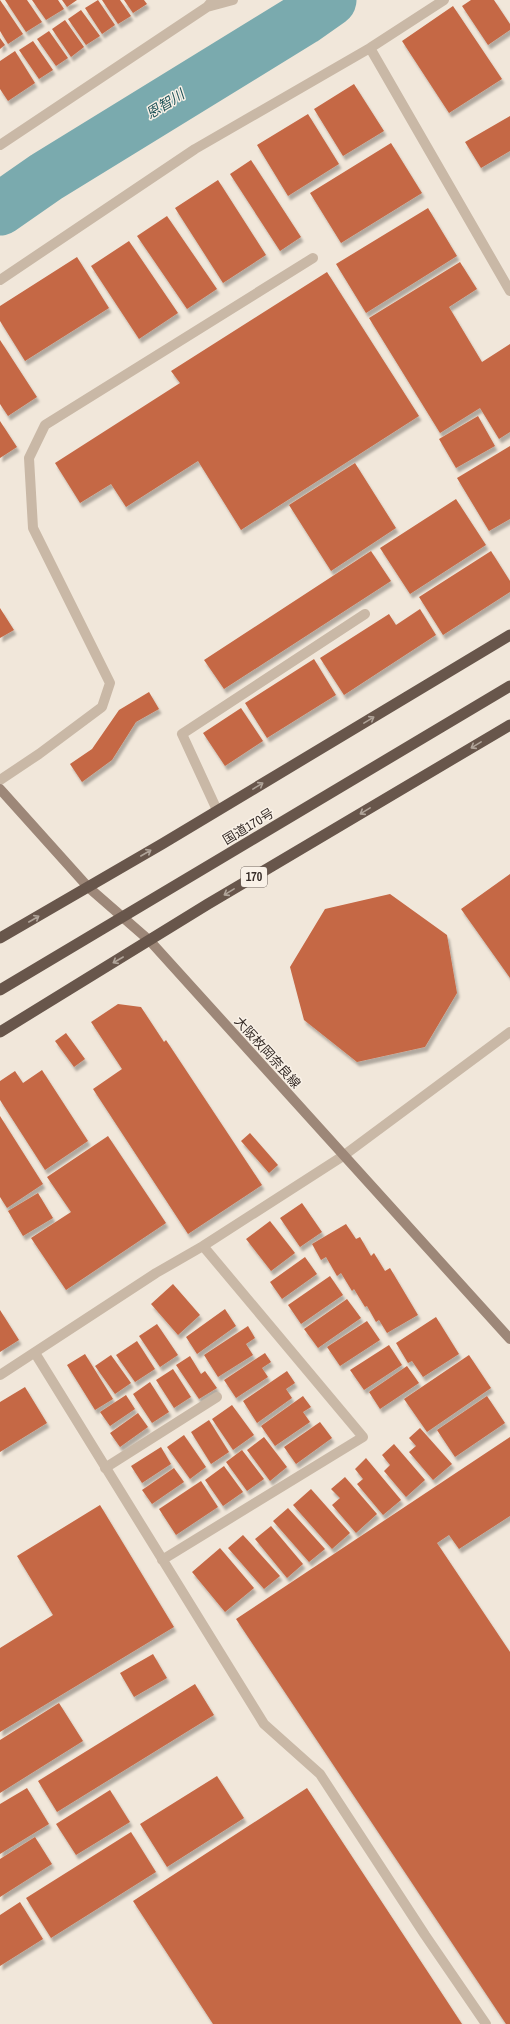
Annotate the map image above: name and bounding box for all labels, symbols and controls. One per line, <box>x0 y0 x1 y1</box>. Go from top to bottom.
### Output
water label: 恩智川 <box>142 84 189 123</box>
one-way arrow <box>363 715 375 723</box>
one-way arrow <box>470 742 482 750</box>
one-way arrow <box>252 782 264 790</box>
street label: 国道170号 <box>220 805 277 848</box>
one-way arrow <box>359 808 371 816</box>
one-way arrow <box>140 848 152 856</box>
road number: 170 <box>241 867 267 887</box>
one-way arrow <box>224 888 235 896</box>
one-way arrow <box>28 914 40 922</box>
one-way arrow <box>112 956 124 964</box>
street label: 大阪枚岡奈良線 <box>231 1013 304 1092</box>

